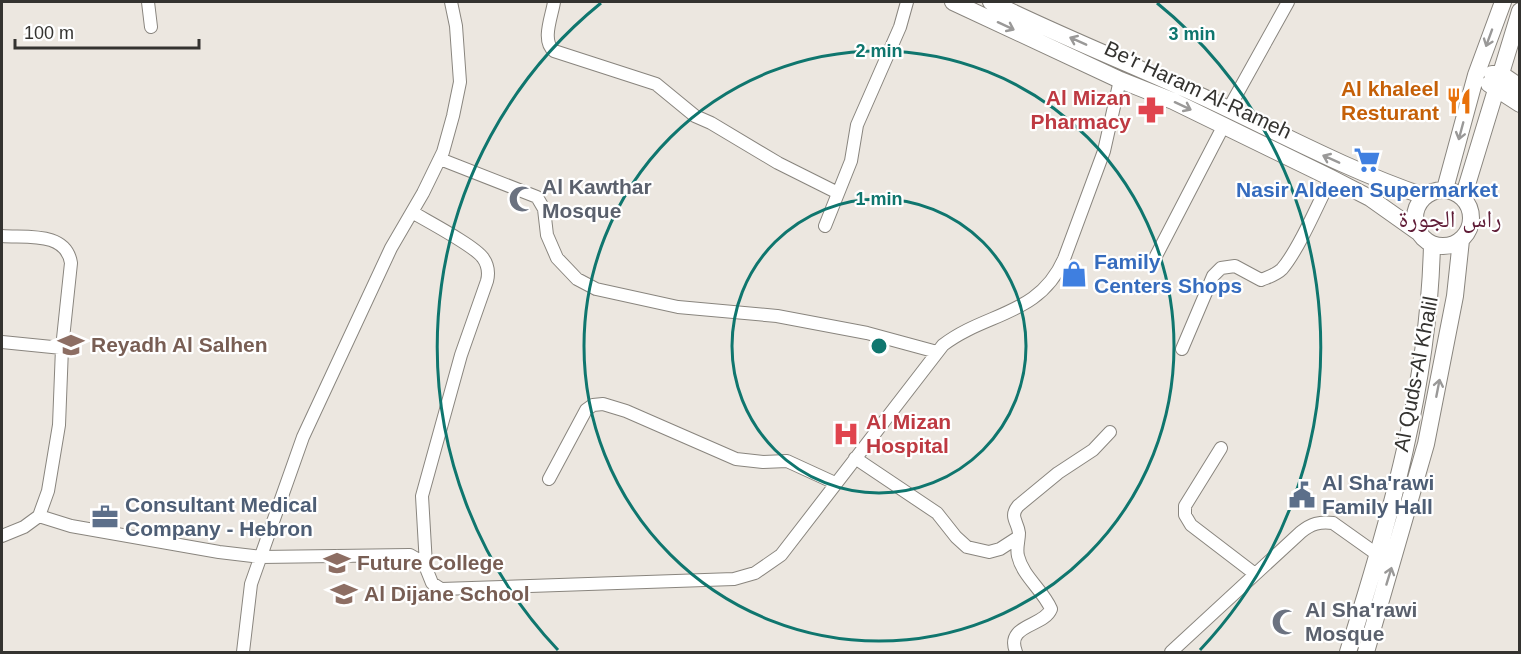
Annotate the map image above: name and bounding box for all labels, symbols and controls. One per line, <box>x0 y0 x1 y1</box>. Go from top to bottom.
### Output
scale bar <box>15 12 200 50</box>
one-way arrow <box>996 21 1014 33</box>
text: 100 m <box>24 23 74 43</box>
text: 3 min <box>1168 24 1216 44</box>
one-way arrow <box>1483 28 1494 47</box>
one-way arrow <box>1069 35 1087 46</box>
street label: Be'r Haram Al-Rameh <box>1101 36 1295 143</box>
text: 2 min <box>855 41 903 61</box>
place label: Al khaleel Resturant <box>1341 77 1439 124</box>
place label: Al Mizan Pharmacy <box>1031 86 1131 133</box>
restaurant icon: Al khaleel Resturant <box>1444 86 1474 116</box>
pharmacy icon: Al Mizan Pharmacy <box>1136 95 1166 125</box>
one-way arrow <box>1174 101 1192 113</box>
one-way arrow <box>1454 121 1466 140</box>
supermarket icon: Nasir Aldeen Supermarket <box>1352 145 1382 175</box>
one-way arrow <box>1322 153 1340 164</box>
place label: Al Kawthar Mosque <box>542 175 652 222</box>
place label: Nasir Aldeen Supermarket <box>1236 178 1498 201</box>
mosque icon: Al Kawthar Mosque <box>507 184 537 214</box>
text: 1 min <box>855 189 903 209</box>
district label: راس الجورة <box>1398 205 1502 233</box>
place label: Family Centers Shops <box>1094 250 1242 297</box>
shop icon: Family Centers Shops <box>1059 259 1089 289</box>
street label: Al Quds-Al Khalil <box>1389 294 1442 453</box>
school or university icon: Reyadh Al Salhen <box>56 330 86 360</box>
place label: Reyadh Al Salhen <box>91 333 268 356</box>
centre of rings <box>869 336 889 356</box>
one-way arrow <box>1433 378 1444 398</box>
place label: Al Mizan Hospital <box>866 410 951 457</box>
hospital icon: Al Mizan Hospital <box>831 419 861 449</box>
place label: Al Sha'rawi Family Hall <box>1322 471 1434 518</box>
public building icon: Al Sha'rawi Family Hall <box>1287 480 1317 510</box>
place label: Consultant Medical Company - Hebron <box>125 493 318 540</box>
office icon: Consultant Medical Company - Hebron <box>90 502 120 532</box>
school or university icon: Future College <box>322 548 352 578</box>
place label: Future College <box>357 551 504 574</box>
one-way arrow <box>1384 567 1395 586</box>
school or university icon: Al Dijane School <box>329 579 359 609</box>
place label: Al Dijane School <box>364 582 530 605</box>
place label: Al Sha'rawi Mosque <box>1305 598 1417 645</box>
mosque icon: Al Sha'rawi Mosque <box>1270 607 1300 637</box>

